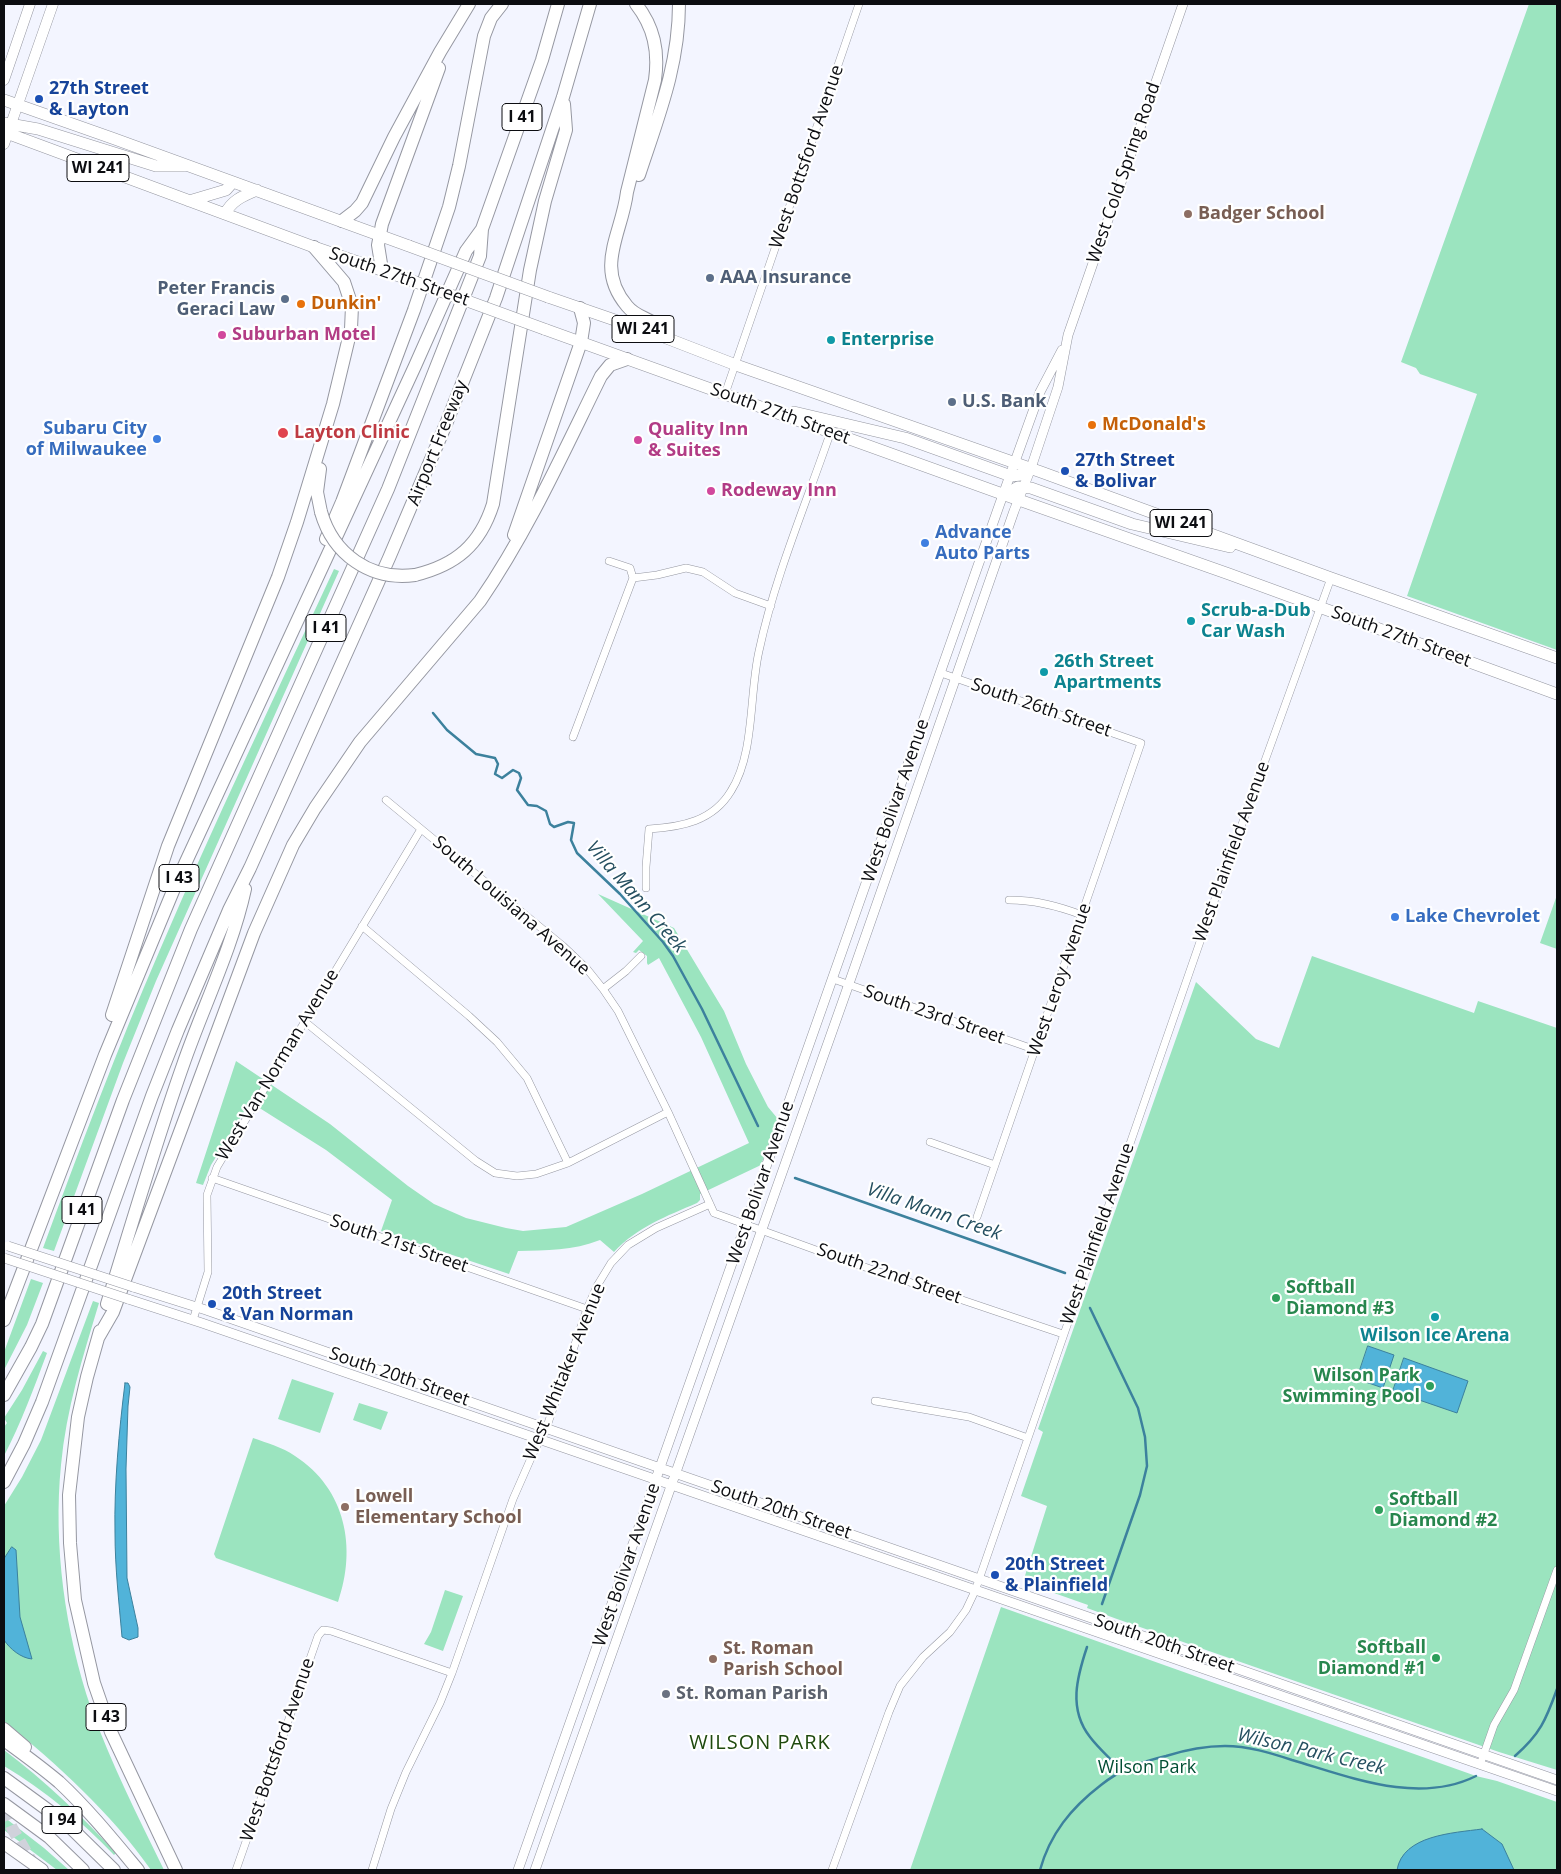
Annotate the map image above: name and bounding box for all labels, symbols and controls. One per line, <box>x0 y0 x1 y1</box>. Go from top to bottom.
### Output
street label: West Bottsford Avenue <box>765 62 849 252</box>
place label: 27th Street & Layton <box>49 78 149 120</box>
street label: West Cold Spring Road <box>1083 80 1165 266</box>
marker: 27th Street & Layton <box>33 93 45 105</box>
road number: I 41 <box>502 104 542 130</box>
road number: WI 241 <box>67 154 129 182</box>
place label: Badger School <box>1198 203 1325 225</box>
marker: Badger School <box>1182 208 1194 220</box>
street label: South 27th Street <box>326 243 472 311</box>
place label: AAA Insurance <box>720 267 851 289</box>
marker: AAA Insurance <box>704 272 716 284</box>
place label: Peter Francis Geraci Law <box>157 278 275 320</box>
marker: Peter Francis Geraci Law <box>279 293 291 305</box>
place label: Dunkin' <box>311 293 381 315</box>
marker: Dunkin' <box>295 298 307 310</box>
road number: WI 241 <box>612 316 674 342</box>
place label: Suburban Motel <box>232 324 376 346</box>
marker: Suburban Motel <box>216 329 228 341</box>
place label: Enterprise <box>841 329 934 351</box>
marker: Enterprise <box>825 334 837 346</box>
street label: Airport Freeway <box>403 377 473 509</box>
street label: South 27th Street <box>707 379 853 449</box>
place label: U.S. Bank <box>962 391 1046 413</box>
marker: U.S. Bank <box>946 396 958 408</box>
place label: McDonald's <box>1102 414 1206 436</box>
place label: Subaru City of Milwaukee <box>26 418 147 460</box>
place label: Quality Inn & Suites <box>648 419 748 462</box>
marker: McDonald's <box>1086 419 1098 431</box>
place label: Layton Clinic <box>294 422 410 444</box>
marker: Layton Clinic <box>276 426 290 440</box>
marker: Subaru City of Milwaukee <box>151 433 163 445</box>
marker: Quality Inn & Suites <box>632 434 644 446</box>
place label: 27th Street & Bolivar <box>1075 450 1175 492</box>
marker: 27th Street & Bolivar <box>1059 465 1071 477</box>
place label: Rodeway Inn <box>721 480 837 502</box>
marker: Rodeway Inn <box>705 485 717 497</box>
road number: WI 241 <box>1150 509 1212 536</box>
place label: Advance Auto Parts <box>935 522 1030 564</box>
marker: Advance Auto Parts <box>919 537 931 549</box>
place label: Scrub-a-Dub Car Wash <box>1201 600 1311 642</box>
street label: South 27th Street <box>1328 602 1474 672</box>
road number: I 41 <box>306 614 346 641</box>
marker: Scrub-a-Dub Car Wash <box>1185 615 1197 627</box>
place label: 26th Street Apartments <box>1054 651 1162 694</box>
marker: 26th Street Apartments <box>1038 666 1050 678</box>
street label: South 26th Street <box>968 674 1114 742</box>
street label: West Bolivar Avenue <box>858 716 934 886</box>
street label: West Plainfield Avenue <box>1189 759 1275 945</box>
street label: South Louisiana Avenue <box>428 832 594 980</box>
water label: Villa Mann Creek <box>581 836 691 958</box>
road number: I 43 <box>159 864 199 891</box>
street label: West Leroy Avenue <box>1024 901 1096 1059</box>
place label: Lake Chevrolet <box>1405 906 1540 928</box>
marker: Lake Chevrolet <box>1389 911 1401 923</box>
street label: West Van Norman Avenue <box>212 965 344 1165</box>
street label: South 23rd Street <box>861 981 1007 1049</box>
street label: West Bolivar Avenue <box>723 1098 799 1268</box>
street label: West Plainfield Avenue <box>1057 1140 1139 1328</box>
water label: Villa Mann Creek <box>864 1178 1004 1246</box>
road number: I 41 <box>62 1196 102 1224</box>
street label: South 21st Street <box>327 1210 471 1278</box>
street label: South 22nd Street <box>814 1239 964 1309</box>
place label: Softball Diamond #3 <box>1286 1277 1394 1320</box>
street label: West Whitaker Avenue <box>520 1280 610 1464</box>
place label: 20th Street & Van Norman <box>222 1283 354 1326</box>
marker: Softball Diamond #3 <box>1270 1292 1282 1304</box>
marker: 20th Street & Van Norman <box>206 1298 218 1310</box>
marker: Wilson Ice Arena <box>1429 1311 1441 1323</box>
place label: Wilson Ice Arena <box>1360 1325 1510 1347</box>
street label: South 20th Street <box>326 1343 472 1411</box>
place label: Wilson Park Swimming Pool <box>1283 1365 1420 1408</box>
marker: Wilson Park Swimming Pool <box>1424 1380 1436 1392</box>
street label: South 20th Street <box>708 1476 854 1544</box>
street label: West Bolivar Avenue <box>589 1480 665 1650</box>
place label: Lowell Elementary School <box>355 1486 522 1528</box>
place label: Softball Diamond #2 <box>1389 1489 1497 1532</box>
marker: Lowell Elementary School <box>339 1501 351 1513</box>
marker: Softball Diamond #2 <box>1373 1504 1385 1516</box>
place label: 20th Street & Plainfield <box>1005 1554 1108 1596</box>
marker: 20th Street & Plainfield <box>989 1569 1001 1581</box>
street label: South 20th Street <box>1091 1610 1237 1678</box>
place label: Softball Diamond #1 <box>1318 1637 1426 1680</box>
place label: St. Roman Parish School <box>723 1638 843 1680</box>
marker: Softball Diamond #1 <box>1430 1652 1442 1664</box>
marker: St. Roman Parish School <box>707 1653 719 1665</box>
street label: West Bottsford Avenue <box>236 1655 320 1845</box>
place label: St. Roman Parish <box>676 1683 828 1705</box>
marker: St. Roman Parish <box>660 1688 672 1700</box>
road number: I 43 <box>86 1704 126 1730</box>
water label: Wilson Park Creek <box>1235 1724 1387 1780</box>
district label: WILSON PARK <box>688 1731 832 1755</box>
park label: Wilson Park <box>1098 1757 1196 1779</box>
road number: I 94 <box>42 1806 82 1834</box>

